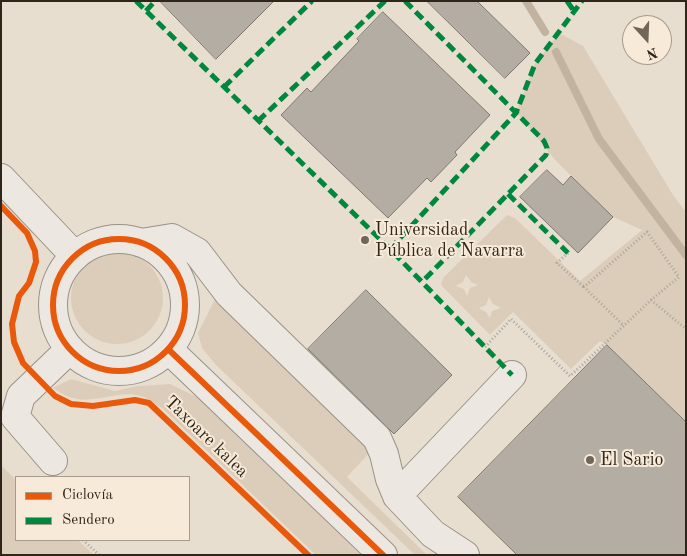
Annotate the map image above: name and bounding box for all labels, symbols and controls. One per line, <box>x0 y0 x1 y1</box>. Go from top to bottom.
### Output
north arrow <box>622 15 672 65</box>
text: N <box>644 45 659 62</box>
place label: Universidad Pública de Navarra <box>375 219 524 262</box>
marker: Universidad Pública de Navarra <box>359 234 371 246</box>
street label: Taxoare kalea <box>159 392 253 482</box>
place label: El Sario <box>600 449 664 471</box>
marker: El Sario <box>584 454 596 466</box>
legend <box>15 476 190 541</box>
text: Ciclovía <box>62 488 113 503</box>
text: Sendero <box>62 513 115 528</box>

